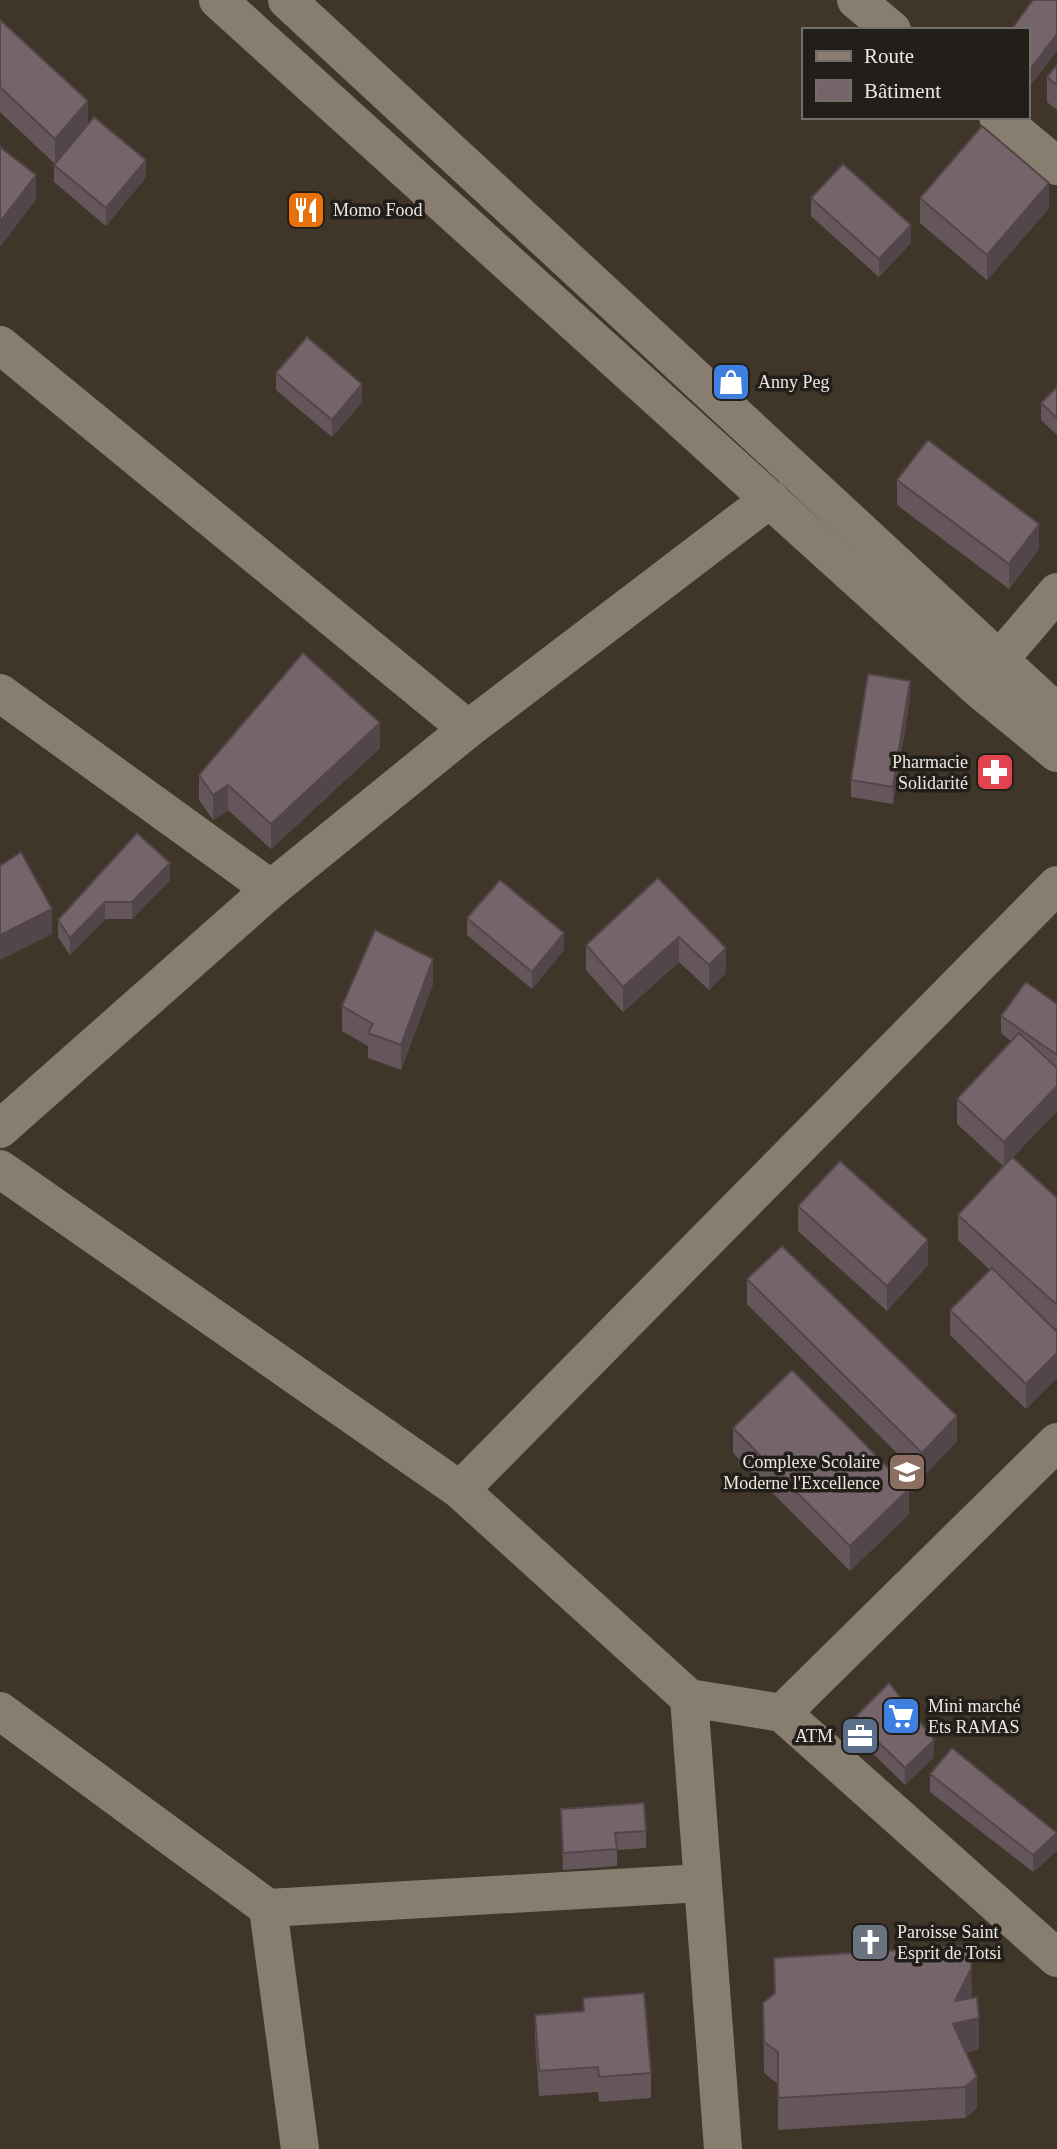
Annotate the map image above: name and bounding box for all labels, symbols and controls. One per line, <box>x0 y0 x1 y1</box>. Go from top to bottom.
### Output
legend <box>802 28 1029 119</box>
text: Route <box>864 44 914 68</box>
text: Bâtiment <box>864 79 941 103</box>
restaurant icon: Momo Food <box>285 189 327 231</box>
place label: Momo Food <box>333 200 423 220</box>
shop icon: Anny Peg <box>710 361 752 403</box>
place label: Anny Peg <box>758 372 830 392</box>
pharmacy icon: Pharmacie Solidarité <box>974 751 1016 793</box>
place label: Pharmacie Solidarité <box>892 752 968 793</box>
school or university icon: Complexe Scolaire Moderne l'Excellence <box>886 1451 928 1493</box>
place label: Complexe Scolaire Moderne l'Excellence <box>723 1452 880 1493</box>
supermarket icon: Mini marché Ets RAMAS <box>880 1695 922 1737</box>
place label: Mini marché Ets RAMAS <box>928 1696 1020 1737</box>
office icon: ATM <box>839 1715 881 1757</box>
place label: ATM <box>795 1726 833 1746</box>
church icon: Paroisse Saint Esprit de Totsi <box>849 1921 891 1963</box>
place label: Paroisse Saint Esprit de Totsi <box>897 1922 1001 1963</box>

